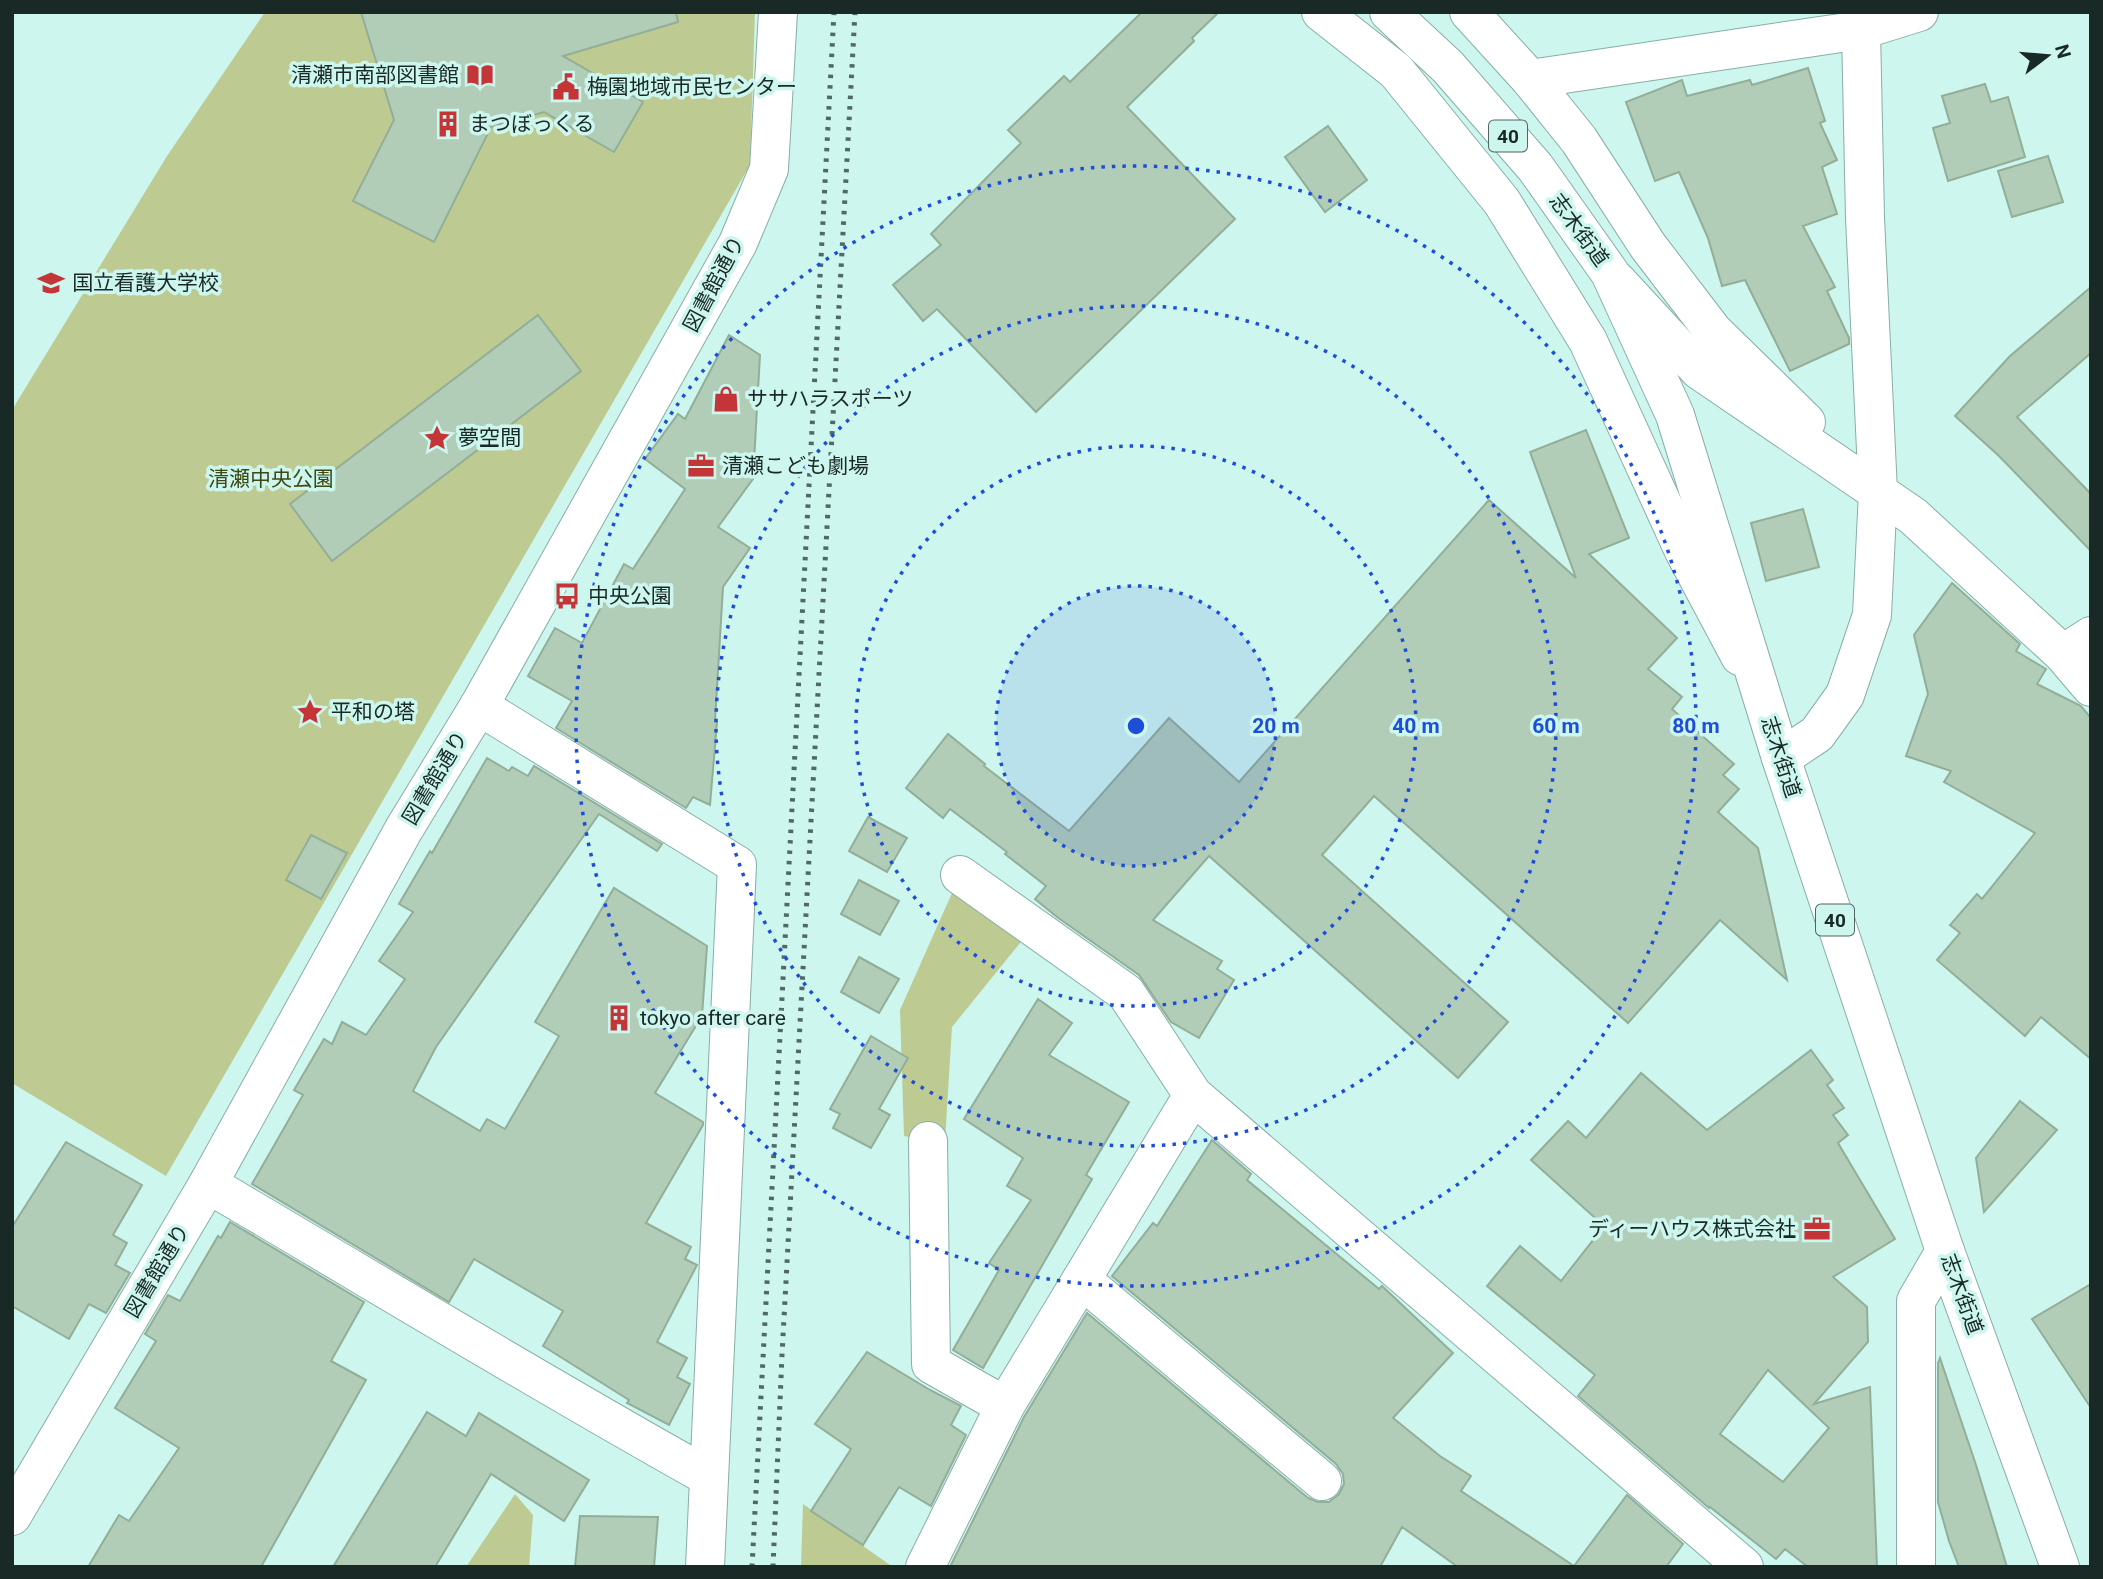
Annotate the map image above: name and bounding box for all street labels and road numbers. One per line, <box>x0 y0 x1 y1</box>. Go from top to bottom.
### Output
road number: 40 <box>1489 120 1527 152</box>
street label: 志木街道 <box>1545 189 1613 271</box>
street label: 図書館通り <box>679 232 749 336</box>
street label: 志木街道 <box>1757 713 1805 801</box>
street label: 図書館通り <box>398 727 472 829</box>
road number: 40 <box>1816 904 1854 936</box>
street label: 図書館通り <box>120 1220 194 1322</box>
street label: 志木街道 <box>1936 1250 1988 1338</box>

